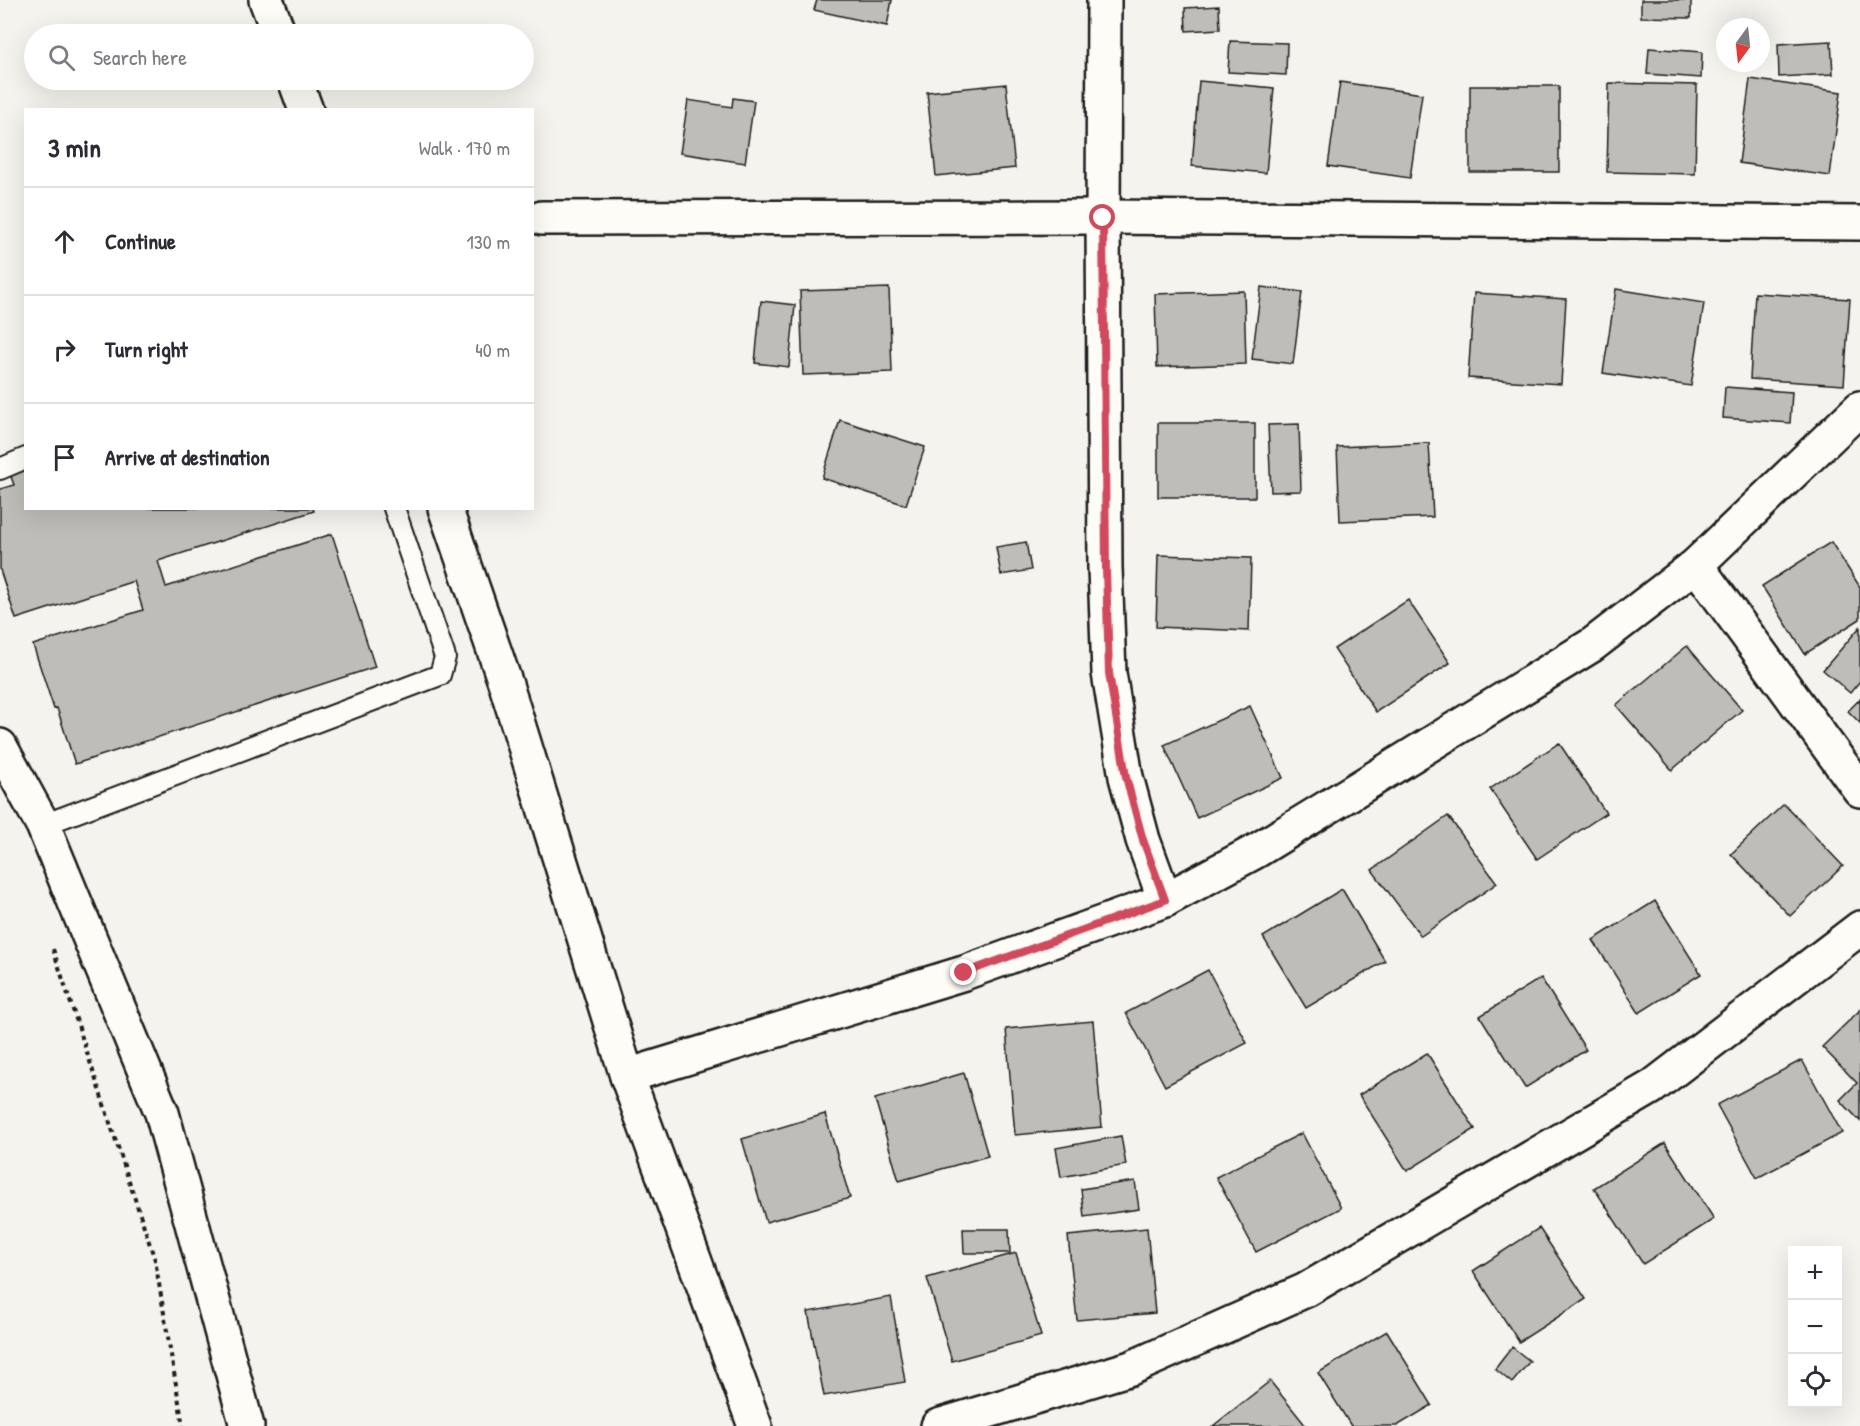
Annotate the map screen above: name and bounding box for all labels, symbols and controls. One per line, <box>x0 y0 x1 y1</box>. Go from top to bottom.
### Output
north arrow <box>1716 18 1770 72</box>
search box <box>24 24 534 90</box>
icon: search <box>45 41 78 74</box>
text: Search here <box>93 42 187 72</box>
text: 3 min <box>48 130 101 165</box>
text: Walk · 170 m <box>419 134 510 161</box>
route start <box>1089 204 1115 230</box>
icon: ahead <box>48 225 81 258</box>
text: Continue <box>105 226 176 256</box>
text: 130 m <box>467 228 510 255</box>
icon: right <box>48 333 81 366</box>
text: Turn right <box>105 334 188 364</box>
text: 40 m <box>475 336 510 363</box>
icon: arrive <box>48 441 81 474</box>
text: Arrive at destination <box>105 442 270 472</box>
route end <box>950 959 976 985</box>
map controls <box>1788 1246 1842 1408</box>
button: + <box>1788 1246 1842 1300</box>
button: − <box>1788 1300 1842 1354</box>
button: locate <box>1788 1354 1842 1408</box>

